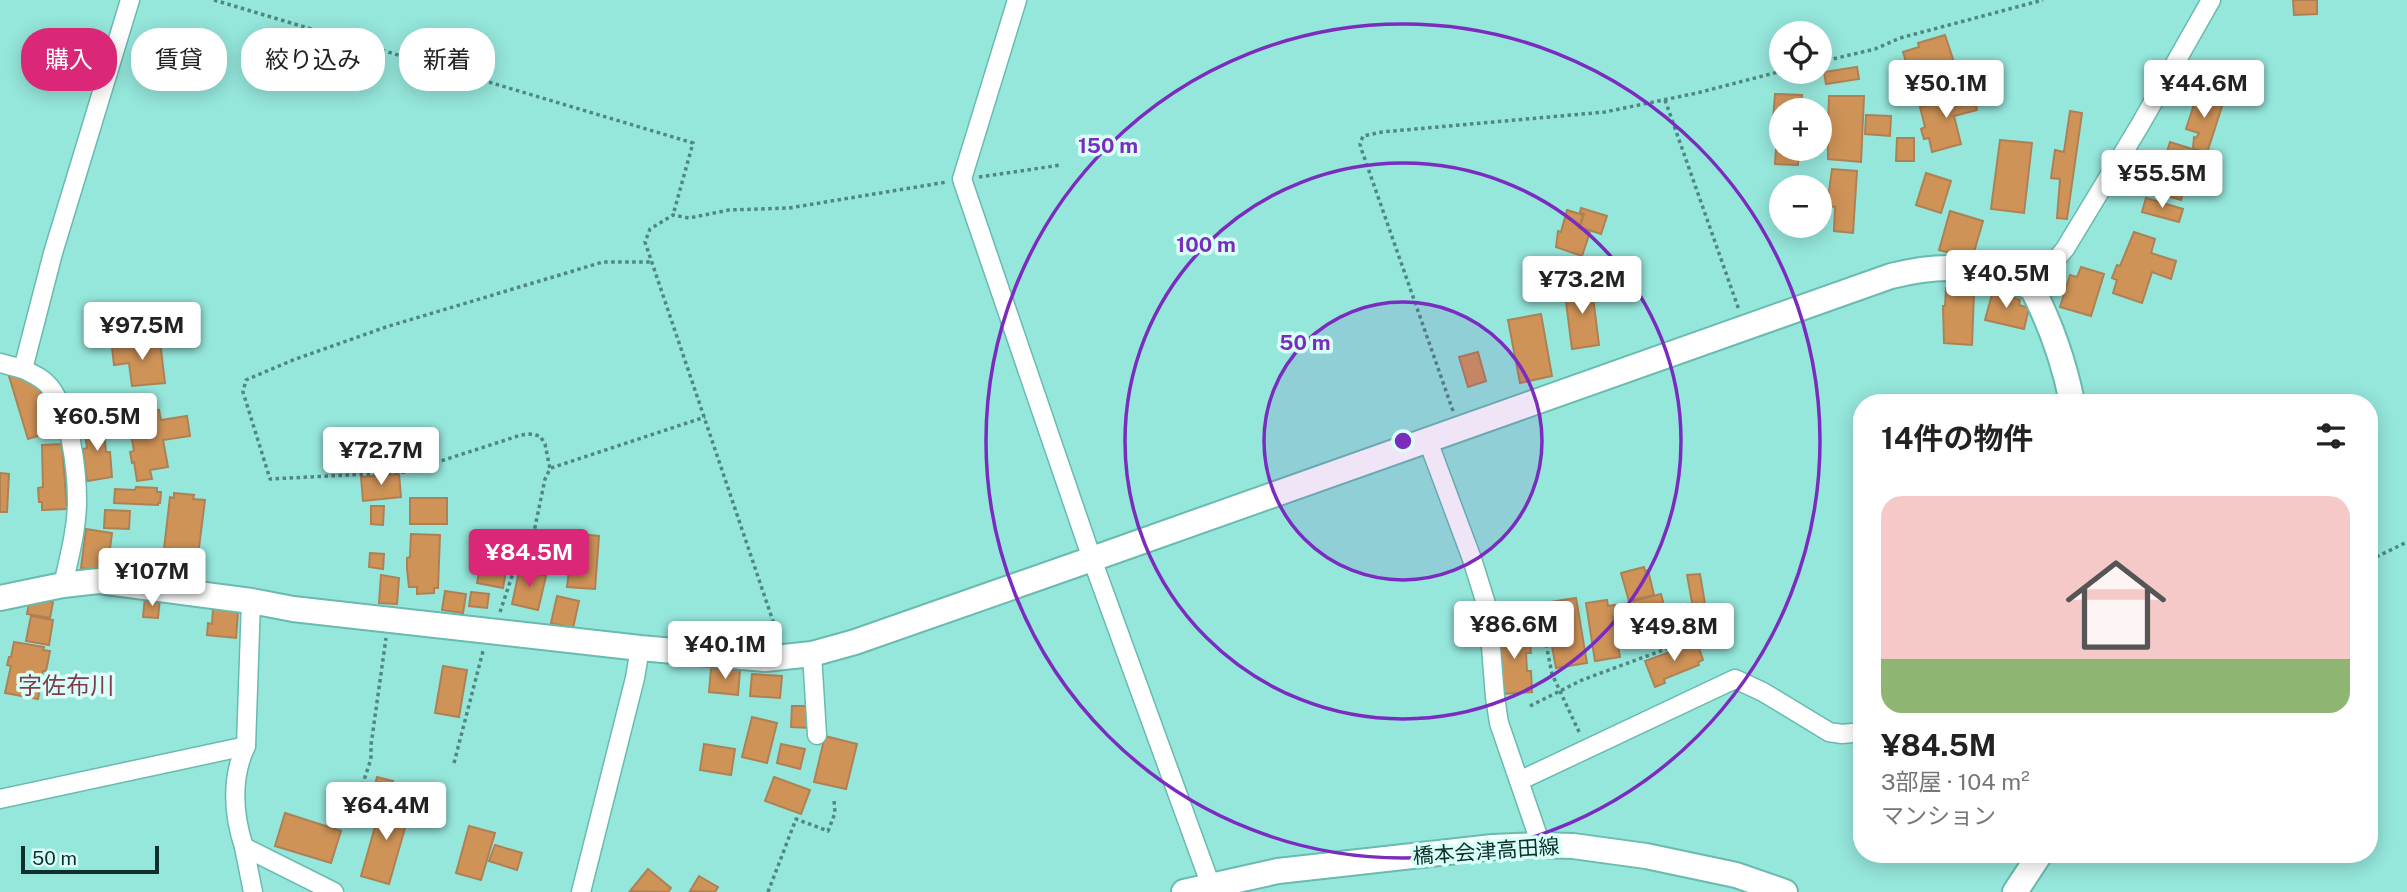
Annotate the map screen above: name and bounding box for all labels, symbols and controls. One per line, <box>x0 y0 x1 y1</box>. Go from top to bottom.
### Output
map controls <box>1769 21 1832 238</box>
button: locate <box>1769 21 1832 84</box>
chip: 購入 <box>21 28 117 91</box>
chip: 賃貸 <box>131 28 227 91</box>
chip: 絞り込み <box>241 28 385 91</box>
chip: 新着 <box>399 28 495 91</box>
pin: ¥50.1M <box>1889 60 2003 120</box>
pin: ¥44.6M <box>2147 60 2261 120</box>
text: ¥50.1M <box>1905 69 1987 96</box>
text: ¥44.6M <box>2160 69 2248 96</box>
button: + <box>1769 98 1832 161</box>
text: 150 m <box>1078 133 1138 158</box>
pin: ¥55.5M <box>2105 150 2219 210</box>
text: ¥55.5M <box>2117 159 2207 186</box>
button: − <box>1769 175 1832 238</box>
text: 100 m <box>1176 232 1236 257</box>
pin: ¥40.5M <box>1949 250 2063 310</box>
pin: ¥73.2M <box>1525 256 1639 316</box>
text: ¥40.5M <box>1962 259 2050 286</box>
text: ¥73.2M <box>1539 265 1626 292</box>
pin: ¥97.5M <box>85 302 199 362</box>
text: ¥97.5M <box>100 311 184 338</box>
text: 50 m <box>1279 330 1331 355</box>
pin: ¥60.5M <box>40 393 154 453</box>
text: ¥60.5M <box>53 402 141 429</box>
icon: filters <box>2312 417 2350 455</box>
text: 14件の物件 <box>1881 420 2034 456</box>
pin: ¥72.7M <box>324 428 438 487</box>
centre of rings <box>1391 429 1415 453</box>
text: ¥72.7M <box>339 436 423 463</box>
pin: ¥84.5M <box>472 530 586 589</box>
text: ¥84.5M <box>485 538 573 565</box>
icon: home <box>2053 542 2179 668</box>
pin: ¥107M <box>103 548 201 608</box>
text: ¥107M <box>115 557 189 584</box>
pin: ¥86.6M <box>1457 602 1571 661</box>
pin: ¥49.8M <box>1617 604 1731 663</box>
text: ¥86.6M <box>1470 610 1558 637</box>
text: ¥49.8M <box>1630 612 1718 639</box>
pin: ¥40.1M <box>668 622 782 681</box>
text: ¥40.1M <box>684 630 766 657</box>
district label: 字佐布川 <box>18 671 114 699</box>
text: ¥84.5M <box>1881 727 1996 763</box>
text: 3部屋 · 104 m² <box>1881 768 2030 795</box>
pin: ¥64.4M <box>329 782 443 842</box>
text: ¥64.4M <box>342 791 430 818</box>
text: マンション <box>1881 802 1996 829</box>
street label: 橋本会津高田線 <box>1412 833 1560 869</box>
scale bar <box>21 843 159 875</box>
text: 50 m <box>32 847 77 869</box>

